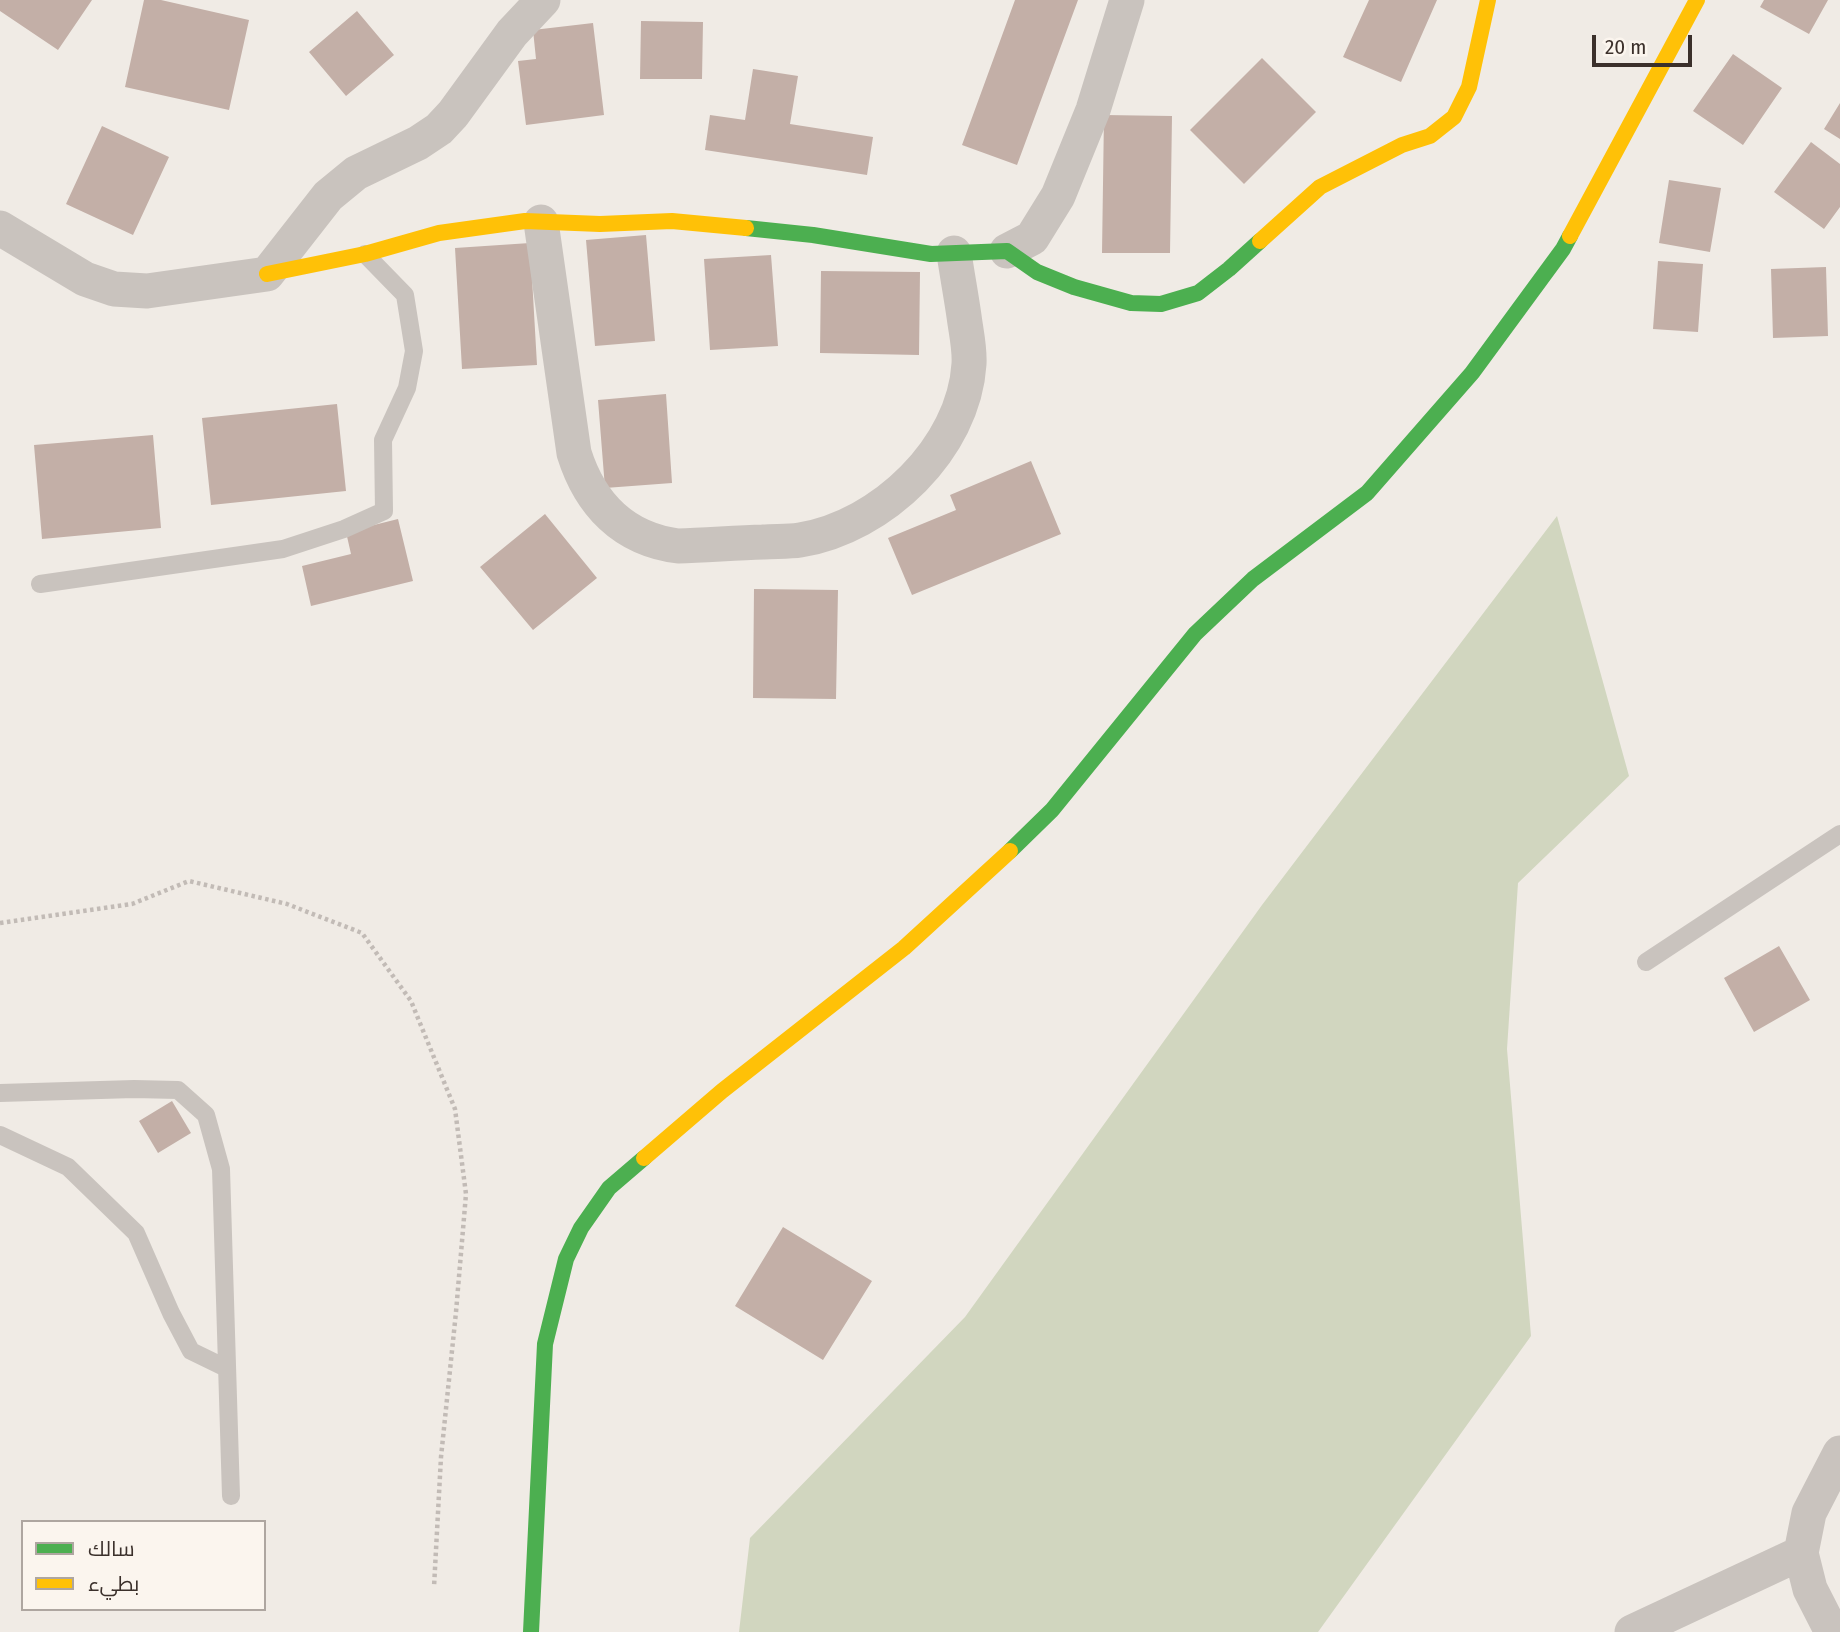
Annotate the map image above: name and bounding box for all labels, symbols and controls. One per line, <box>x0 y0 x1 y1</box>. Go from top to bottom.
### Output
scale bar <box>1595 21 1695 65</box>
text: 20 m <box>1605 34 1646 60</box>
legend <box>21 1520 266 1611</box>
text: سالك <box>88 1536 135 1562</box>
text: بطيء <box>88 1571 139 1597</box>

